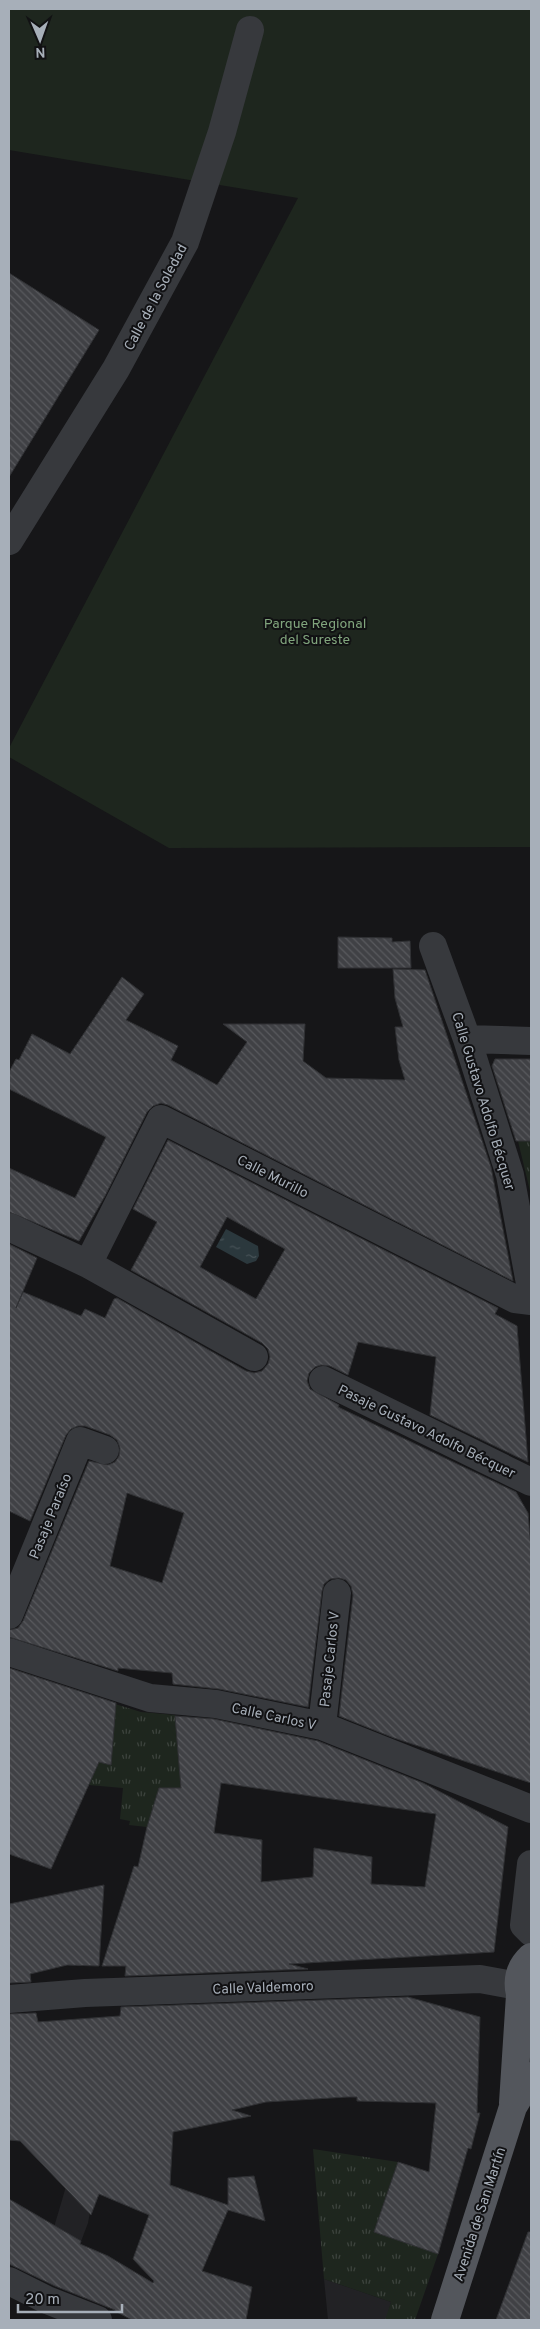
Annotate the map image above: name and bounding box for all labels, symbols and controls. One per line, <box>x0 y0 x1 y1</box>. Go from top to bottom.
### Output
north arrow <box>15 15 65 65</box>
text: N <box>35 43 46 60</box>
street label: Calle de la Soledad <box>121 241 192 354</box>
park label: Parque Regional del Sureste <box>264 616 366 649</box>
street label: Calle Gustavo Adolfo Bécquer <box>447 1010 518 1193</box>
street label: Calle Murillo <box>234 1152 311 1203</box>
street label: Pasaje Gustavo Adolfo Bécquer <box>335 1382 518 1483</box>
street label: Pasaje Paraíso <box>26 1471 76 1562</box>
street label: Pasaje Carlos V <box>317 1610 344 1708</box>
street label: Calle Carlos V <box>230 1700 318 1735</box>
street label: Calle Valdemoro <box>212 1978 314 1999</box>
street label: Avenida de San Martín <box>451 2145 510 2284</box>
scale bar <box>18 2282 121 2314</box>
text: 20 m <box>25 2291 60 2310</box>

